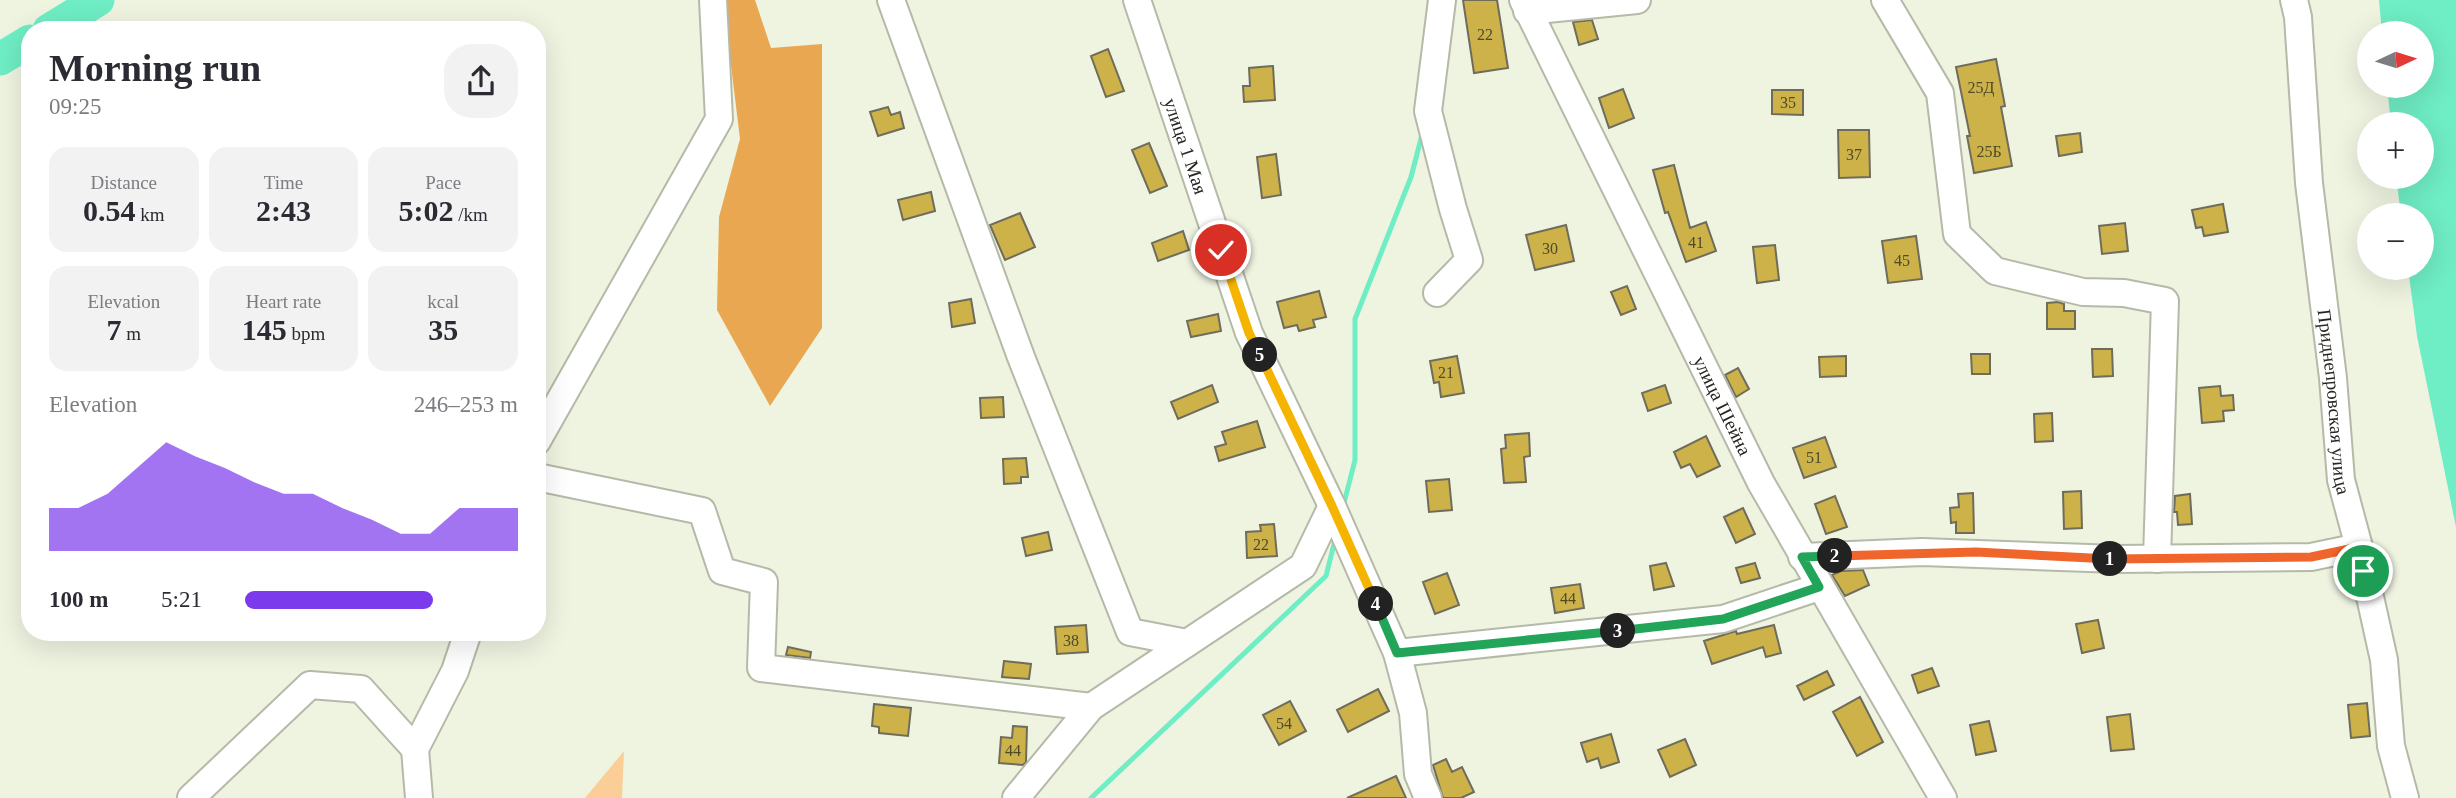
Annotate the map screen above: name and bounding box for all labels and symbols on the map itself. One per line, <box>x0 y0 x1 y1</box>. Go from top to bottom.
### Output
north arrow <box>2357 21 2434 98</box>
house number: 22 <box>1477 26 1493 43</box>
house number: 25Д <box>1968 79 1995 97</box>
house number: 35 <box>1780 94 1796 111</box>
street label: улица 1 Мая <box>1160 95 1212 197</box>
house number: 25Б <box>1976 143 2002 160</box>
house number: 37 <box>1846 146 1862 163</box>
pin <box>1191 220 1251 280</box>
house number: 41 <box>1688 234 1704 251</box>
house number: 30 <box>1542 240 1558 257</box>
house number: 45 <box>1894 252 1910 269</box>
street label: Приднепровская улица <box>2314 308 2355 497</box>
pin: 5 <box>1242 338 1278 372</box>
street label: улица Шейна <box>1689 353 1756 459</box>
house number: 21 <box>1438 364 1454 381</box>
house number: 51 <box>1806 449 1822 466</box>
house number: 22 <box>1253 536 1269 553</box>
pin: 2 <box>1818 538 1853 574</box>
pin <box>2333 541 2393 601</box>
pin: 1 <box>2092 542 2128 576</box>
pin: 4 <box>1358 586 1394 622</box>
house number: 44 <box>1560 590 1576 607</box>
pin: 3 <box>1600 614 1636 648</box>
house number: 38 <box>1063 632 1079 649</box>
house number: 54 <box>1276 715 1292 732</box>
house number: 44 <box>1005 742 1021 759</box>

